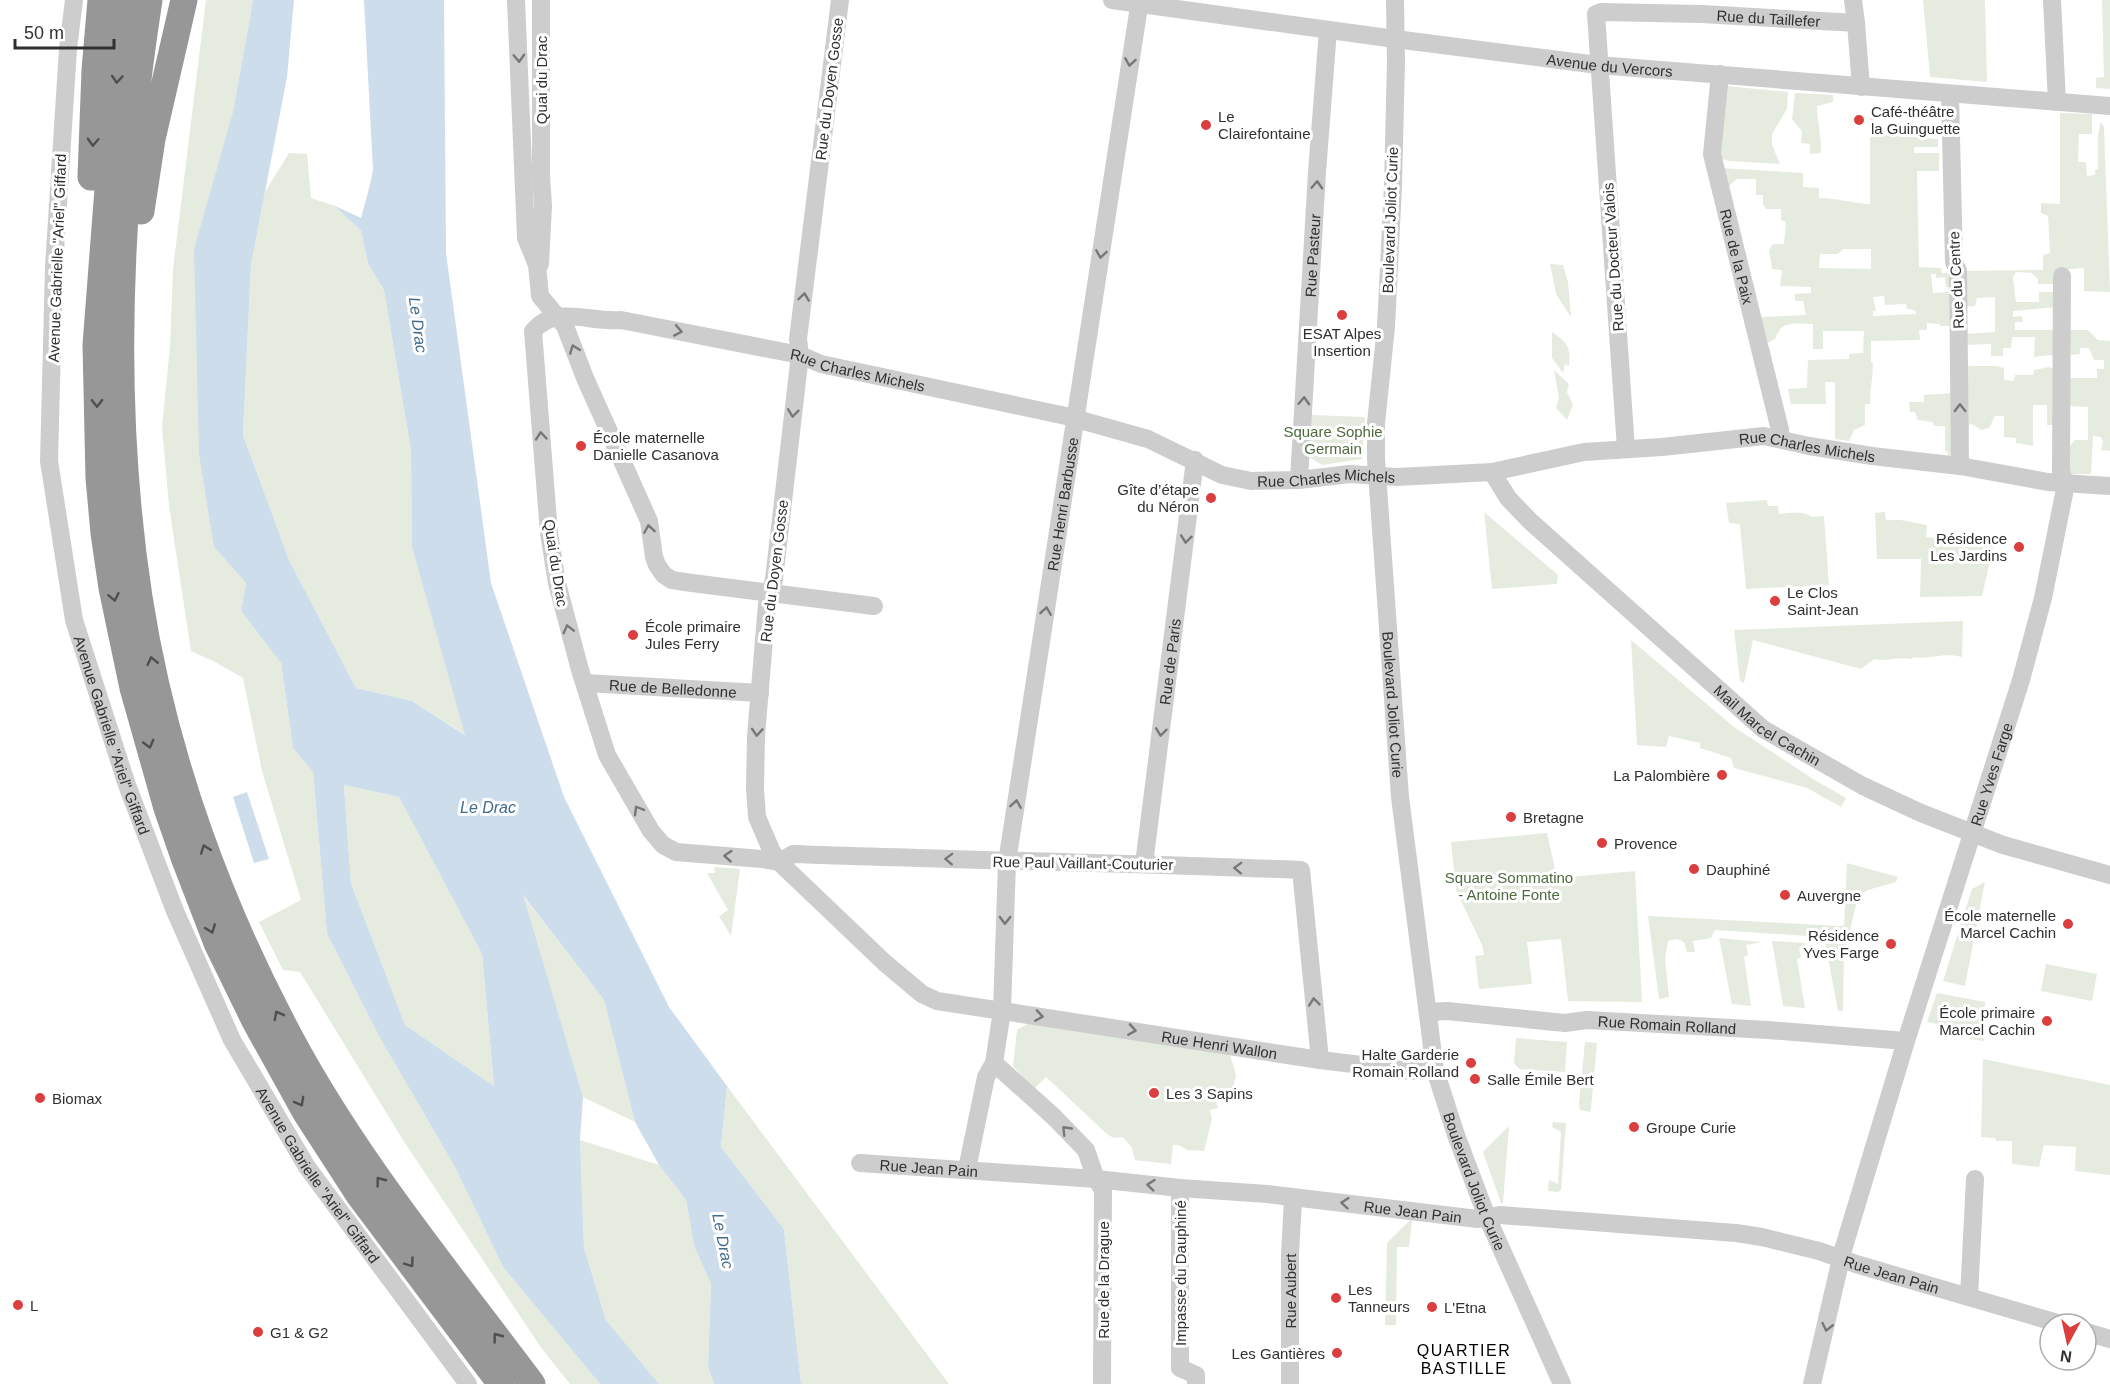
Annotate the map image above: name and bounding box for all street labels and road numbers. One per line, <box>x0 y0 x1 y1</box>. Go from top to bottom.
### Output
street label: Rue du Taillefer <box>1716 6 1821 29</box>
street label: Rue du Doyen Gosse <box>812 17 846 161</box>
street label: Quai du Drac <box>533 35 550 124</box>
street label: Avenue du Vercors <box>1546 50 1673 79</box>
street label: Boulevard Joliot Curie <box>1379 146 1401 294</box>
street label: Avenue Gabrielle "Ariel" Giffard <box>45 153 69 363</box>
street label: Rue du Docteur Valois <box>1599 182 1627 332</box>
street label: Rue de la Paix <box>1717 207 1757 306</box>
street label: Rue Pasteur <box>1301 213 1323 298</box>
street label: Rue du Centre <box>1945 231 1967 329</box>
street label: Rue Charles Michels <box>789 345 927 394</box>
street label: Rue Charles Michels <box>1738 427 1877 465</box>
street label: Rue Henri Barbusse <box>1044 436 1081 572</box>
street label: Rue Charles Michels <box>1257 465 1396 489</box>
street label: Rue du Doyen Gosse <box>757 499 791 643</box>
street label: Quai du Drac <box>541 518 571 608</box>
street label: Rue de Paris <box>1156 618 1183 706</box>
street label: Boulevard Joliot Curie <box>1380 631 1407 778</box>
street label: Avenue Gabrielle "Ariel" Giffard <box>71 633 154 837</box>
street label: Rue de Belledonne <box>609 676 737 700</box>
street label: Mail Marcel Cachin <box>1711 681 1824 769</box>
street label: Rue Yves Farge <box>1967 720 2015 828</box>
street label: Rue Paul Vaillant-Couturier <box>993 853 1173 873</box>
street label: Rue Romain Rolland <box>1597 1012 1737 1037</box>
street label: Rue Henri Wallon <box>1160 1027 1279 1062</box>
street label: Avenue Gabrielle "Ariel" Giffard <box>253 1084 383 1266</box>
street label: Boulevard Joliot Curie <box>1441 1110 1509 1253</box>
street label: Rue Jean Pain <box>879 1156 979 1179</box>
street label: Rue Jean Pain <box>1363 1197 1463 1226</box>
street label: Impasse du Dauphiné <box>1172 1200 1189 1346</box>
street label: Rue de la Drague <box>1095 1221 1112 1339</box>
street label: Rue Jean Pain <box>1842 1252 1941 1296</box>
street label: Rue Aubert <box>1282 1253 1299 1329</box>

